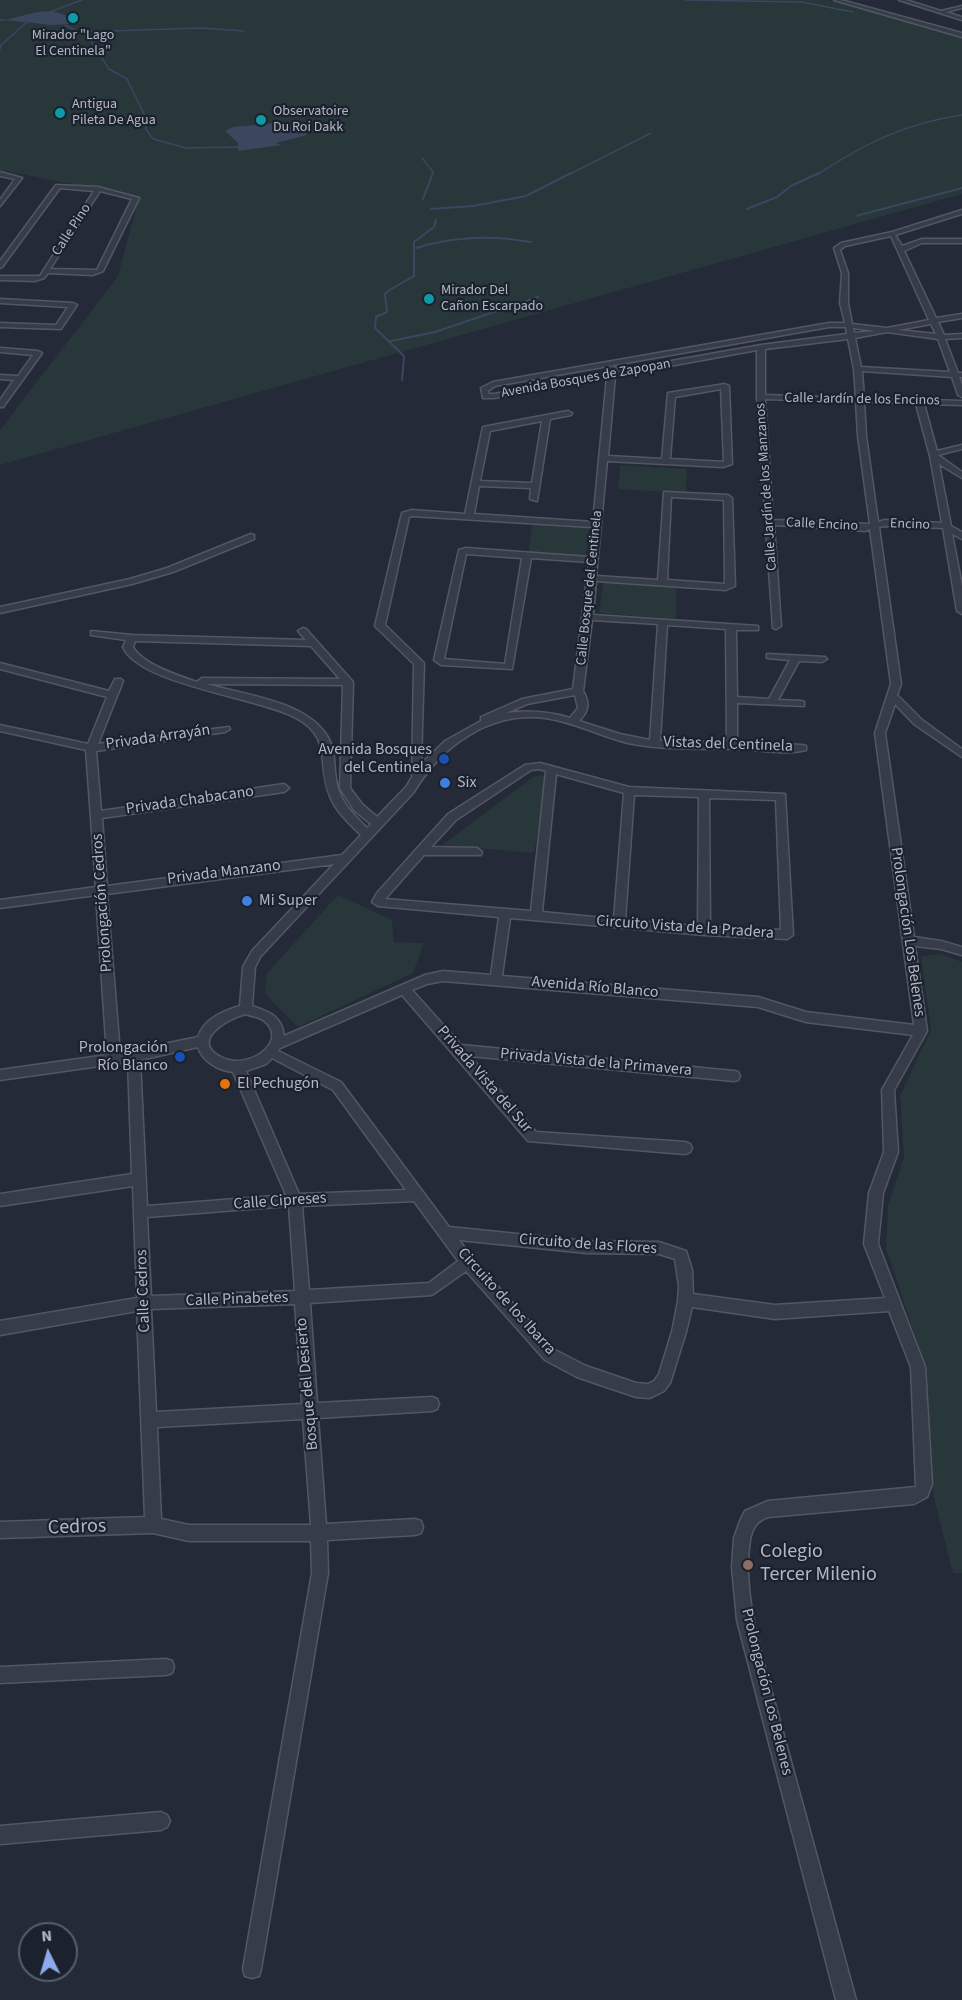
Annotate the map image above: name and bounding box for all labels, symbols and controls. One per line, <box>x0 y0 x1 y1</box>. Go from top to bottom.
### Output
marker: Mirador "Lago El Centinela" <box>66 11 80 25</box>
place label: Mirador "Lago El Centinela" <box>32 28 114 60</box>
place label: Antigua Pileta De Agua <box>72 97 156 130</box>
place label: Observatoire Du Roi Dakk <box>273 104 348 136</box>
marker: Antigua Pileta De Agua <box>53 106 67 120</box>
marker: Observatoire Du Roi Dakk <box>254 113 268 127</box>
street label: Calle Pino <box>49 201 95 259</box>
place label: Mirador Del Cañon Escarpado <box>441 283 543 316</box>
marker: Mirador Del Cañon Escarpado <box>422 292 436 306</box>
street label: Avenida Bosques de Zapopan <box>500 356 672 402</box>
street label: Calle Jardín de los Encinos <box>784 390 940 410</box>
street label: Calle Jardín de los Manzanos <box>753 403 781 571</box>
street label: Calle Bosque del Centinela <box>574 510 606 666</box>
street label: Calle Encino <box>786 515 858 535</box>
street label: Encino <box>890 516 930 534</box>
street label: Privada Arrayán <box>105 721 211 755</box>
street label: Vistas del Centinela <box>663 733 793 757</box>
place label: Avenida Bosques del Centinela <box>318 740 432 778</box>
marker: Avenida Bosques del Centinela <box>437 752 451 766</box>
place label: Six <box>457 773 477 793</box>
marker: Six <box>438 776 452 790</box>
street label: Privada Chabacano <box>125 783 255 819</box>
street label: Prolongación Cedros <box>89 833 117 973</box>
street label: Prolongación Los Belenes <box>886 846 928 1018</box>
street label: Privada Manzano <box>166 857 282 889</box>
place label: Mi Super <box>259 891 317 911</box>
marker: Mi Super <box>240 894 254 908</box>
street label: Circuito Vista de la Pradera <box>596 912 774 944</box>
street label: Avenida Río Blanco <box>531 973 659 1003</box>
street label: Privada Vista del Sur <box>432 1022 536 1138</box>
place label: Prolongación Río Blanco <box>79 1038 168 1076</box>
street label: Privada Vista de la Primavera <box>499 1045 693 1081</box>
marker: Prolongación Río Blanco <box>173 1050 187 1064</box>
place label: El Pechugón <box>237 1074 319 1094</box>
marker: El Pechugón <box>218 1077 232 1091</box>
street label: Calle Cipreses <box>233 1189 327 1215</box>
street label: Circuito de las Flores <box>518 1231 658 1259</box>
street label: Circuito de los Ibarra <box>453 1244 559 1360</box>
street label: Calle Cedros <box>133 1249 155 1333</box>
street label: Calle Pinabetes <box>185 1289 289 1311</box>
street label: Bosque del Desierto <box>293 1317 323 1451</box>
street label: Cedros <box>47 1515 107 1541</box>
place label: Colegio Tercer Milenio <box>760 1541 877 1588</box>
marker: Colegio Tercer Milenio <box>741 1558 755 1572</box>
street label: Prolongación Los Belenes <box>736 1607 796 1777</box>
north arrow <box>18 1922 78 1982</box>
text: N <box>40 1925 53 1947</box>

